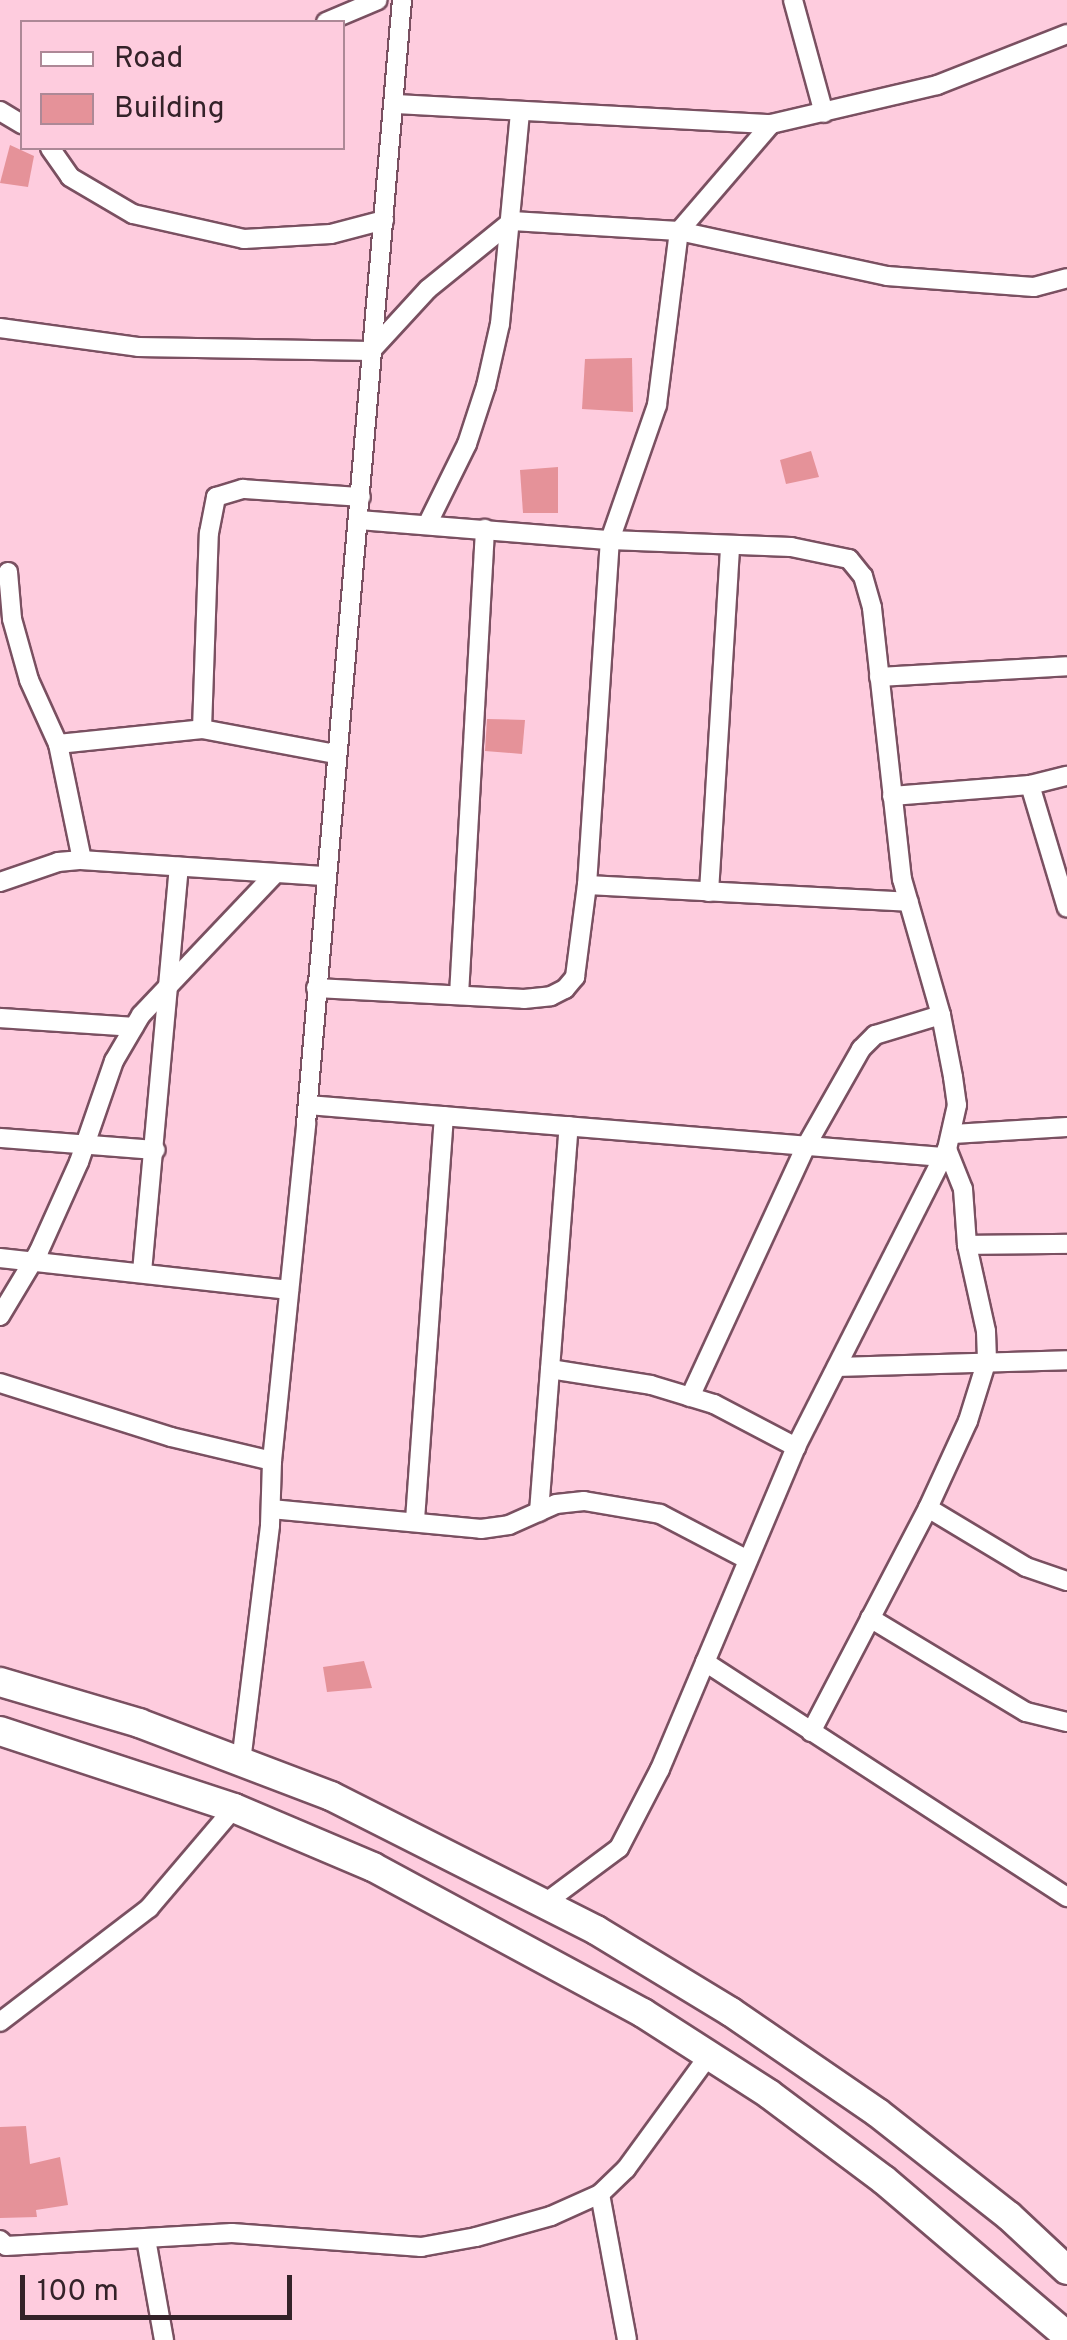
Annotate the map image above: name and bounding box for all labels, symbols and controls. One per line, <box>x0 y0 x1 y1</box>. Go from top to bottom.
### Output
legend <box>20 20 345 150</box>
text: Road <box>114 41 183 78</box>
text: Building <box>114 91 225 128</box>
scale bar <box>25 2255 298 2317</box>
text: 100 m <box>37 2274 119 2311</box>

